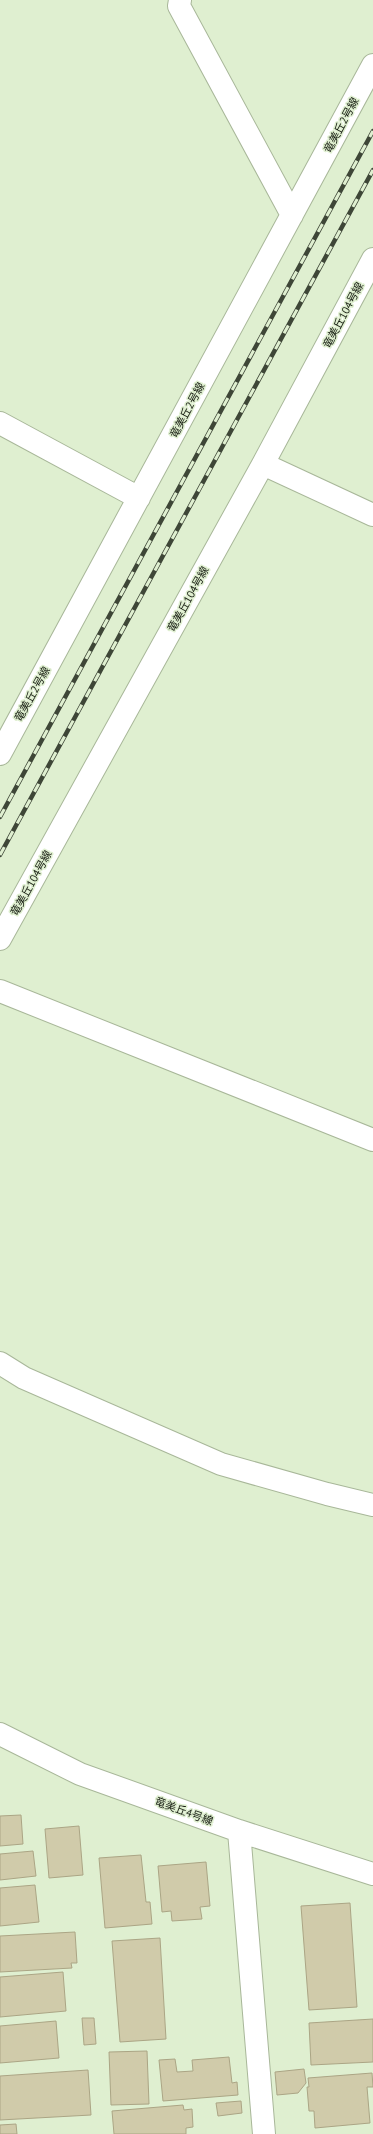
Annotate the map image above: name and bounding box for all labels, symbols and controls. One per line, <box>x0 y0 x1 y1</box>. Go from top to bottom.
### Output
street label: 竜美丘2号線 <box>321 95 361 155</box>
street label: 竜美丘104号線 <box>320 279 366 351</box>
street label: 竜美丘2号線 <box>167 380 207 440</box>
street label: 竜美丘104号線 <box>164 564 212 634</box>
street label: 竜美丘2号線 <box>11 664 53 724</box>
street label: 竜美丘104号線 <box>7 848 55 918</box>
street label: 竜美丘4号線 <box>153 1794 215 1828</box>

